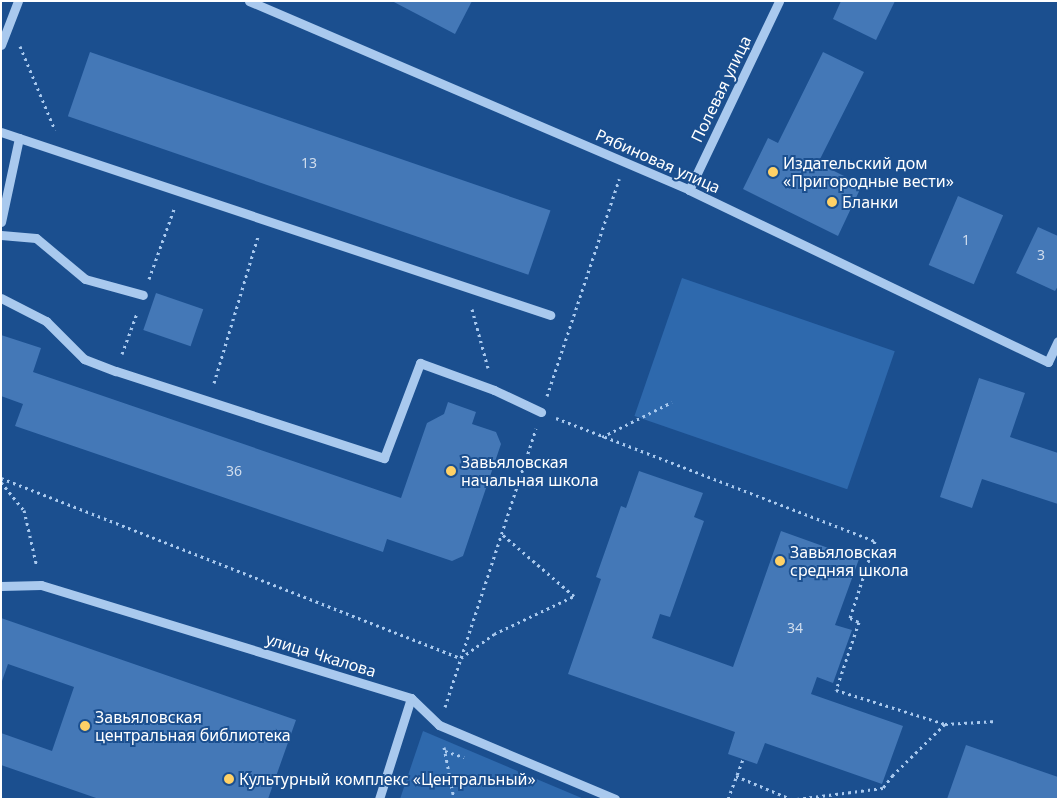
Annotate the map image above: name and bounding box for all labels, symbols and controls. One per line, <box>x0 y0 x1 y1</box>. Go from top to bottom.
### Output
street label: Полевая улица <box>687 33 755 145</box>
street label: Рябиновая улица <box>593 125 723 197</box>
place label: Издательский дом «Пригородные вести» <box>783 153 954 191</box>
house number: 13 <box>301 155 317 171</box>
marker: Издательский дом «Пригородные вести» <box>767 166 779 178</box>
place label: Бланки <box>842 192 898 212</box>
marker: Бланки <box>826 196 838 208</box>
house number: 1 <box>962 232 970 248</box>
house number: 3 <box>1037 247 1045 263</box>
place label: Завьяловская начальная школа <box>461 452 599 490</box>
house number: 36 <box>226 463 242 479</box>
marker: Завьяловская начальная школа <box>445 465 457 477</box>
place label: Завьяловская средняя школа <box>790 542 909 580</box>
marker: Завьяловская средняя школа <box>774 555 786 567</box>
house number: 34 <box>787 620 803 636</box>
street label: улица Чкалова <box>264 629 378 681</box>
place label: Завьяловская центральная библиотека <box>95 707 291 745</box>
marker: Завьяловская центральная библиотека <box>79 720 91 732</box>
place label: Культурный комплекс «Центральный» <box>239 769 536 789</box>
marker: Культурный комплекс «Центральный» <box>223 773 235 785</box>

